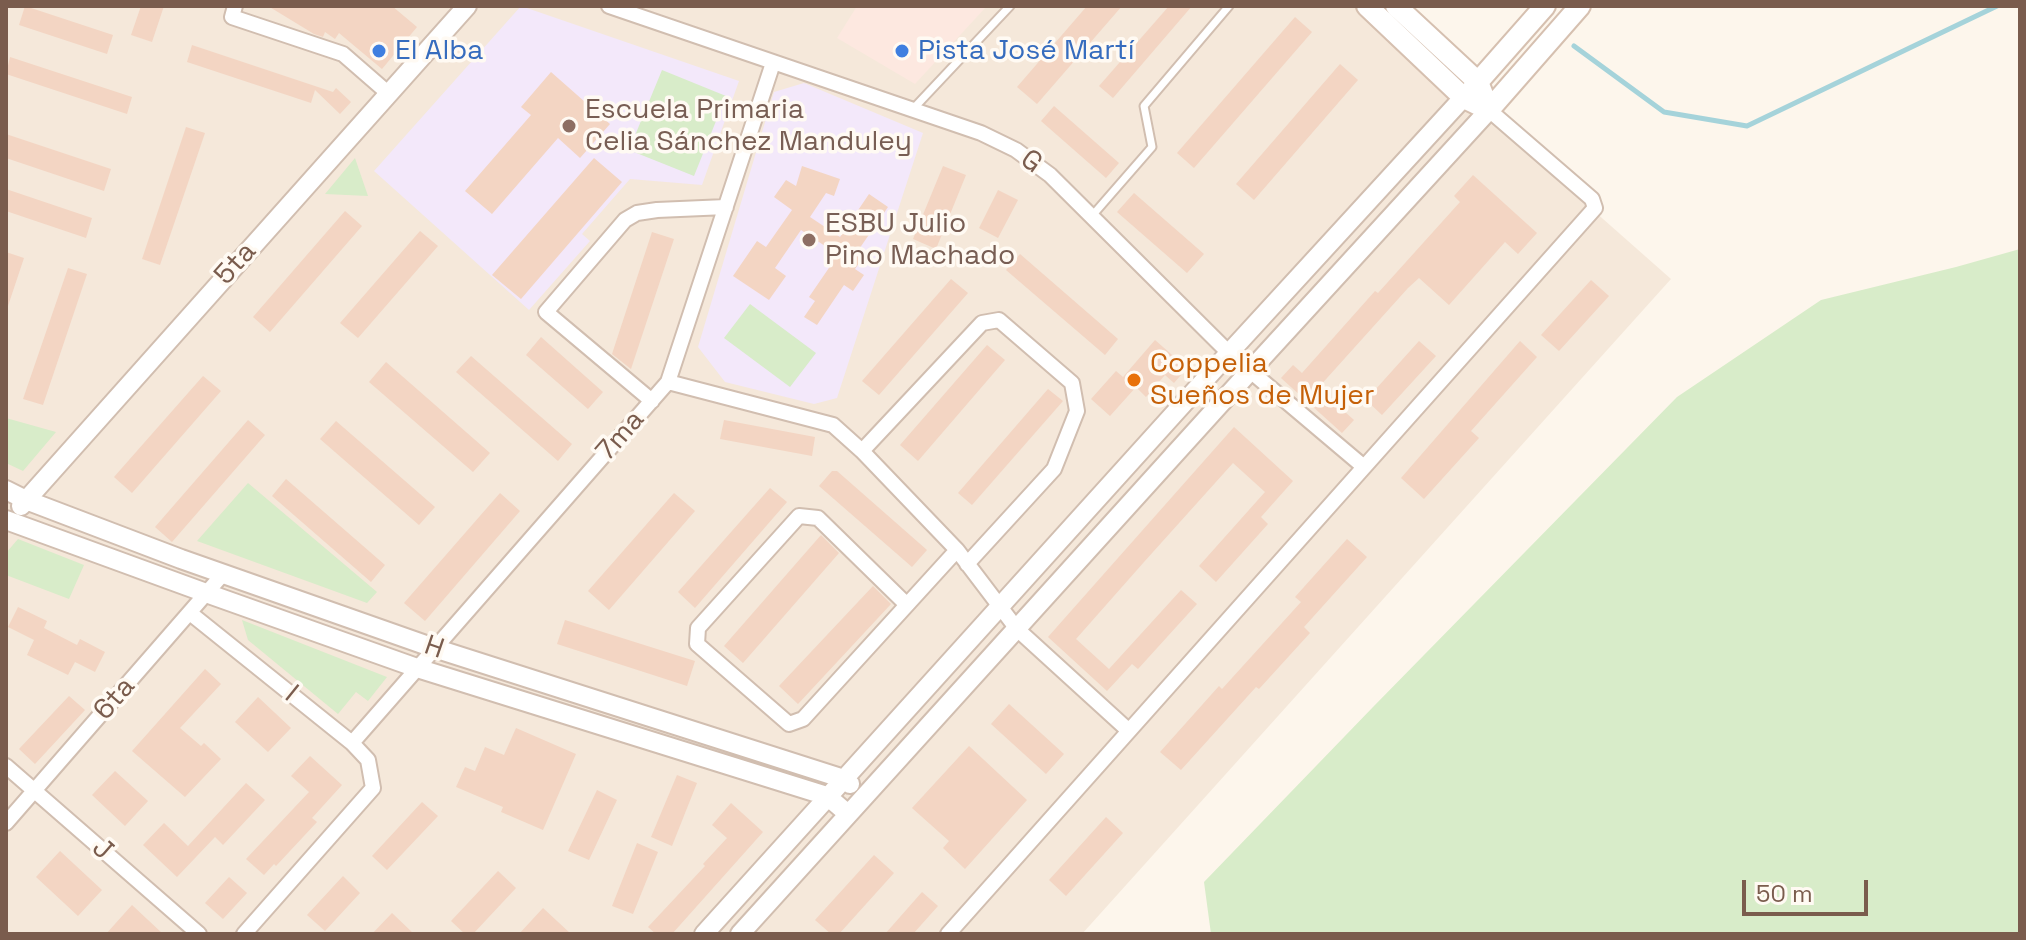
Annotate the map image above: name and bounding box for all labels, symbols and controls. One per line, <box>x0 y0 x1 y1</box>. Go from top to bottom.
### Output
place label: El Alba <box>395 34 483 68</box>
place label: Pista José Martí <box>918 34 1135 68</box>
marker: El Alba <box>370 42 388 60</box>
marker: Pista José Martí <box>893 42 911 60</box>
place label: Escuela Primaria Celia Sánchez Manduley <box>585 93 912 159</box>
marker: Escuela Primaria Celia Sánchez Manduley <box>560 117 578 135</box>
street label: G <box>1014 143 1048 181</box>
place label: ESBU Julio Pino Machado <box>825 207 1015 273</box>
marker: ESBU Julio Pino Machado <box>800 231 818 249</box>
street label: 5ta <box>208 236 264 292</box>
place label: Coppelia Sueños de Mujer <box>1150 347 1375 413</box>
marker: Coppelia Sueños de Mujer <box>1125 371 1143 389</box>
street label: 7ma <box>590 404 652 468</box>
street label: H <box>420 629 448 667</box>
street label: 6ta <box>87 671 143 727</box>
street label: I <box>278 679 304 709</box>
street label: J <box>85 832 119 868</box>
scale bar <box>1746 864 1872 914</box>
text: 50 m <box>1756 878 1813 909</box>

